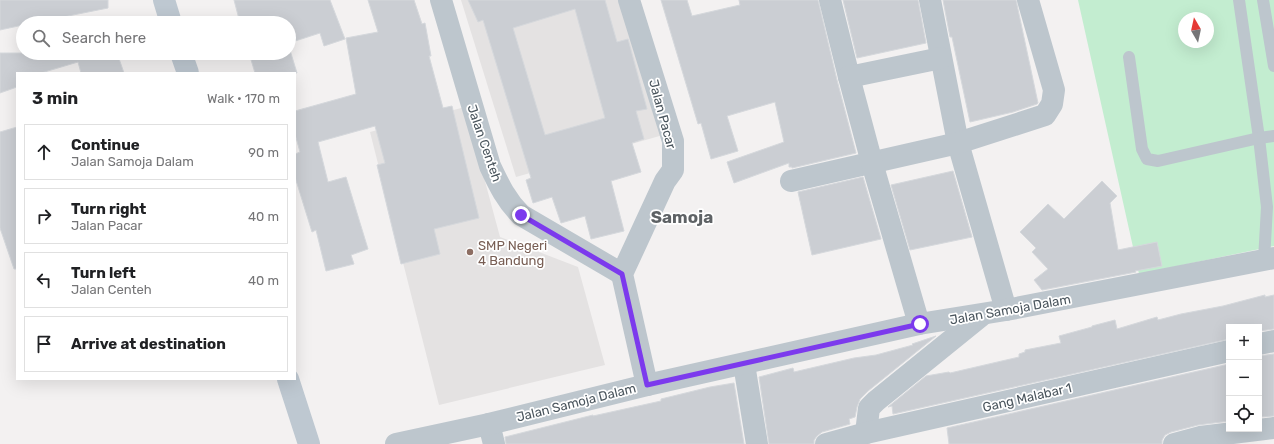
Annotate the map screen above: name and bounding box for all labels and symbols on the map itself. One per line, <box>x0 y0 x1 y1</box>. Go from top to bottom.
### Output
north arrow <box>1178 12 1214 48</box>
street label: Jalan Pacar <box>646 78 679 151</box>
street label: Jalan Centeh <box>464 103 505 184</box>
route end <box>512 206 530 224</box>
district label: Samoja <box>651 207 713 227</box>
place label: SMP Negeri 4 Bandung <box>478 238 547 269</box>
marker: SMP Negeri 4 Bandung <box>465 247 475 257</box>
street label: Jalan Samoja Dalam <box>948 291 1072 328</box>
route start <box>911 315 929 333</box>
street label: Jalan Samoja Dalam <box>515 380 637 425</box>
street label: Gang Malabar 1 <box>981 380 1073 416</box>

